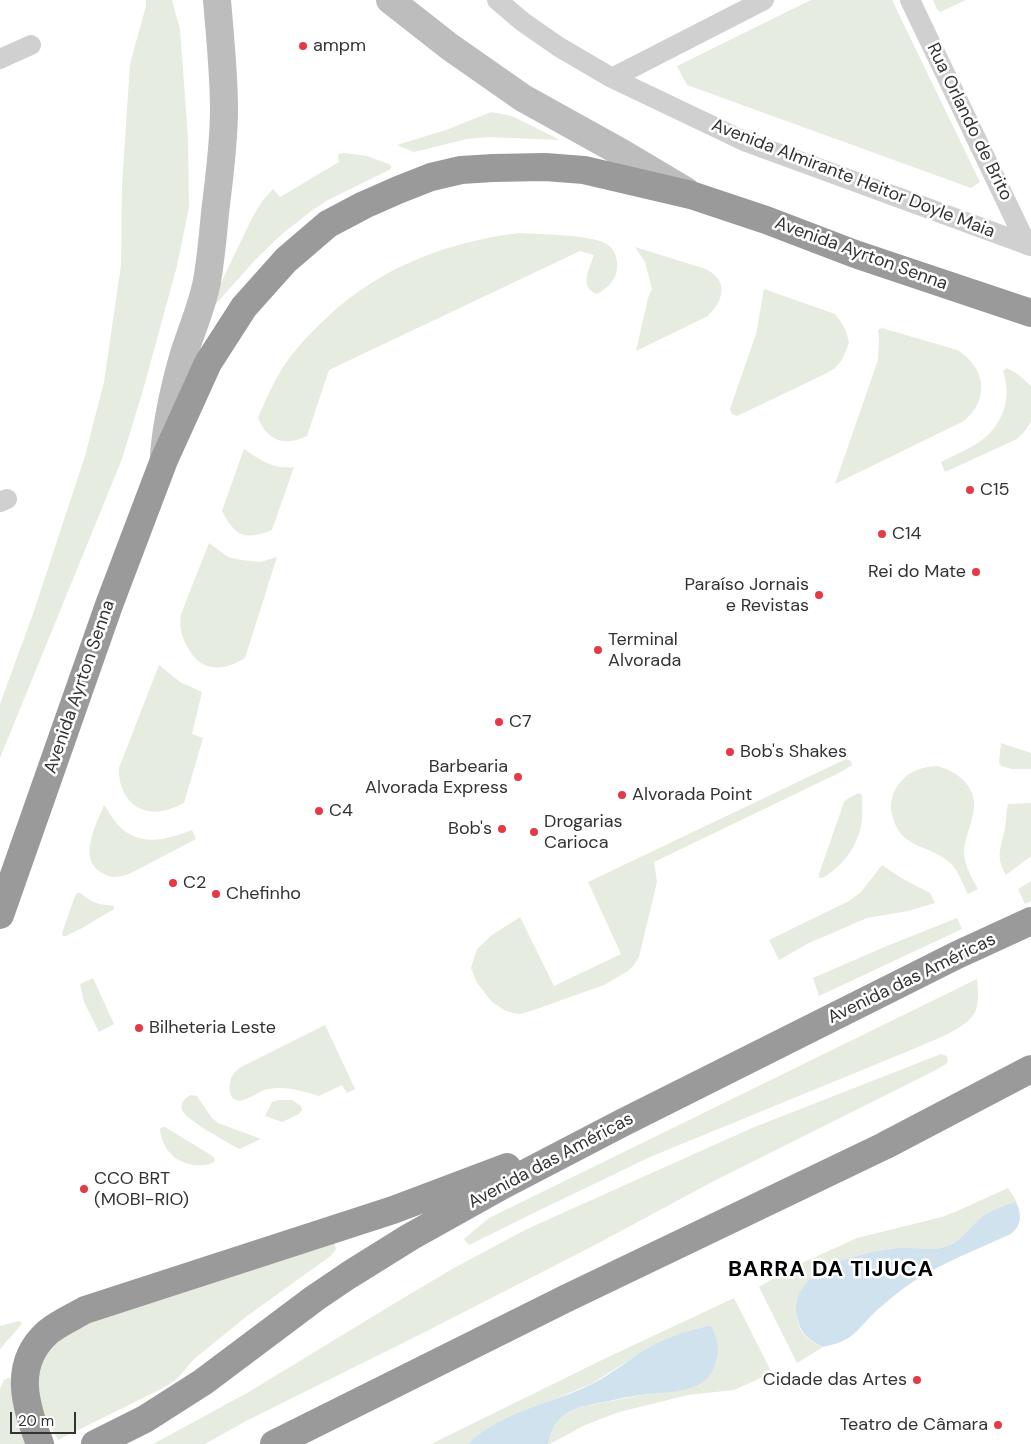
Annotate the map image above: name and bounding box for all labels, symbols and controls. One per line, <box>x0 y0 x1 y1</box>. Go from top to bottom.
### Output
place label: ampm <box>313 35 366 57</box>
marker: ampm <box>297 40 309 52</box>
street label: Rua Orlando de Brito <box>921 40 1017 204</box>
street label: Avenida Almirante Heitor Doyle Maia <box>708 115 998 243</box>
street label: Avenida Ayrton Senna <box>772 213 950 295</box>
place label: C15 <box>980 479 1010 501</box>
marker: C15 <box>964 484 976 496</box>
place label: C14 <box>892 523 921 545</box>
marker: C14 <box>876 528 888 540</box>
place label: Rei do Mate <box>868 561 966 583</box>
marker: Rei do Mate <box>970 566 982 578</box>
place label: Paraíso Jornais e Revistas <box>684 574 809 616</box>
marker: Paraíso Jornais e Revistas <box>813 589 825 601</box>
street label: Avenida Ayrton Senna <box>40 597 120 777</box>
place label: Terminal Alvorada <box>608 629 681 672</box>
marker: Terminal Alvorada <box>592 644 604 656</box>
place label: C7 <box>509 711 532 733</box>
marker: C7 <box>493 716 505 728</box>
place label: Bob's Shakes <box>740 741 847 763</box>
marker: Bob's Shakes <box>724 746 736 758</box>
place label: Barbearia Alvorada Express <box>365 756 508 799</box>
marker: Barbearia Alvorada Express <box>512 771 524 783</box>
place label: Alvorada Point <box>632 784 752 806</box>
marker: Alvorada Point <box>616 789 628 801</box>
place label: C4 <box>329 800 353 822</box>
marker: C4 <box>313 805 325 817</box>
place label: Drogarias Carioca <box>544 811 623 854</box>
place label: Bob's <box>448 818 492 840</box>
marker: Bob's <box>496 823 508 835</box>
marker: Drogarias Carioca <box>528 826 540 838</box>
place label: C2 <box>183 872 206 894</box>
marker: C2 <box>167 877 179 889</box>
place label: Chefinho <box>226 883 301 905</box>
marker: Chefinho <box>210 888 222 900</box>
street label: Avenida das Américas <box>825 929 999 1029</box>
place label: Bilheteria Leste <box>149 1017 276 1039</box>
marker: Bilheteria Leste <box>133 1022 145 1034</box>
street label: Avenida das Américas <box>465 1108 637 1214</box>
place label: CCO BRT (MOBI-RIO) <box>94 1168 189 1210</box>
marker: CCO BRT (MOBI-RIO) <box>78 1183 90 1195</box>
district label: BARRA DA TIJUCA <box>726 1257 936 1283</box>
place label: Cidade das Artes <box>763 1369 907 1391</box>
marker: Cidade das Artes <box>911 1374 923 1386</box>
scale bar <box>12 1402 79 1434</box>
text: 20 m <box>18 1411 54 1431</box>
place label: Teatro de Câmara <box>840 1414 988 1436</box>
marker: Teatro de Câmara <box>992 1419 1004 1431</box>

